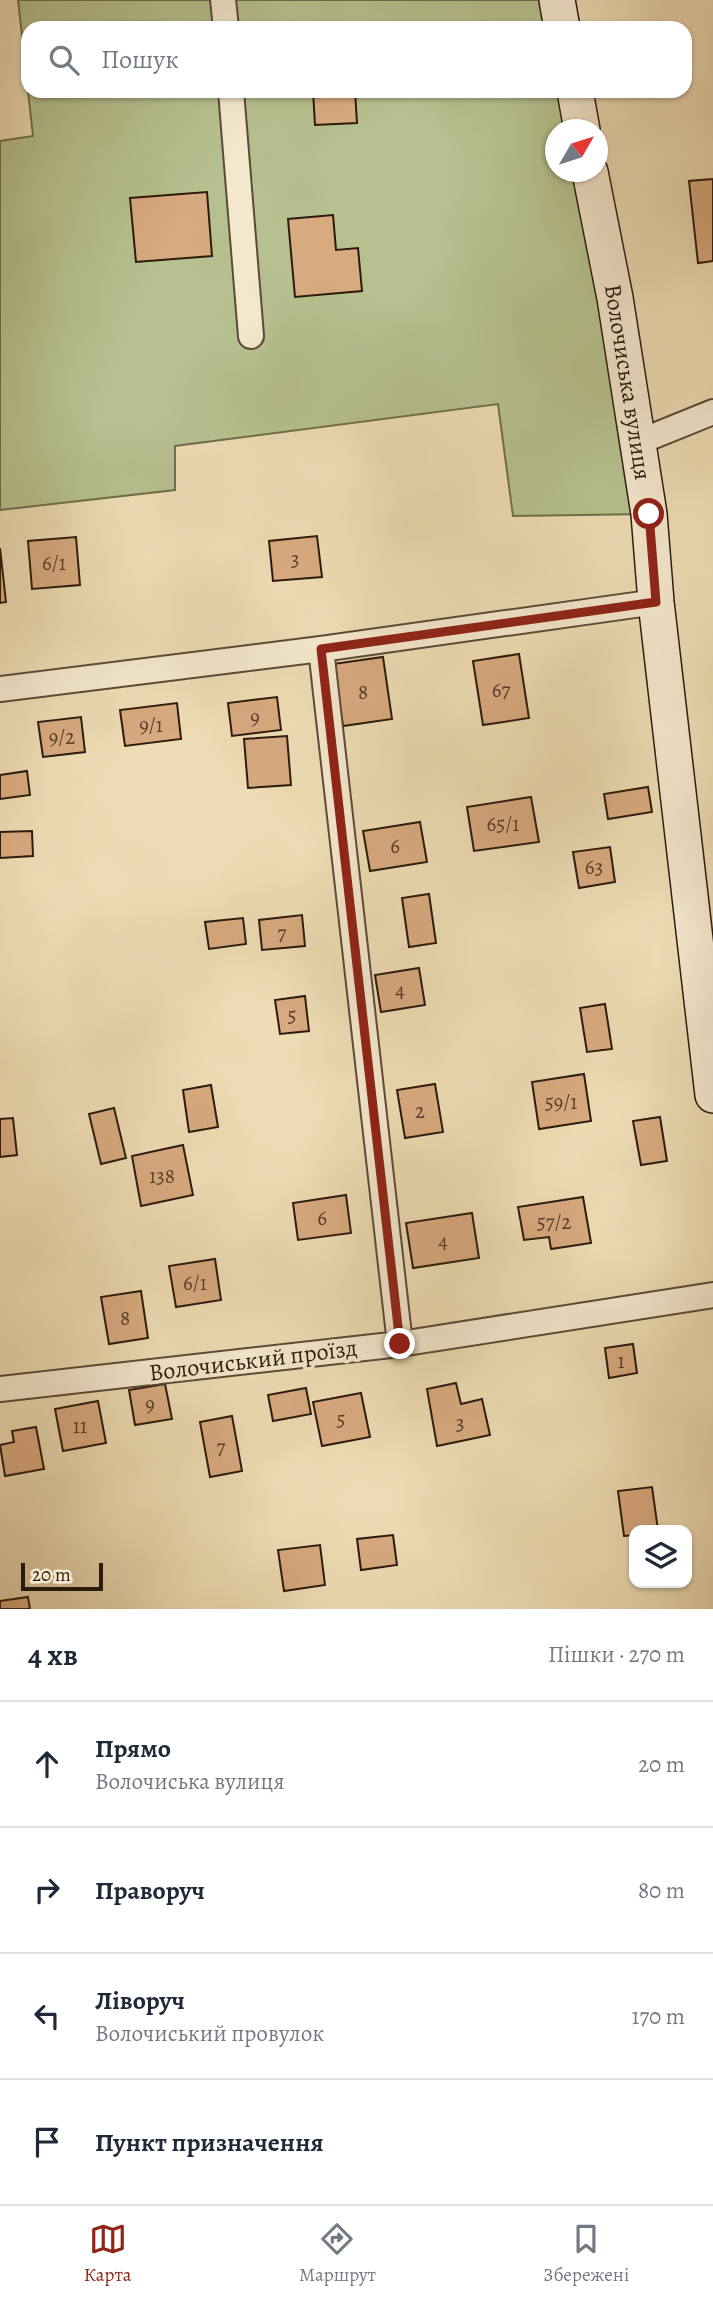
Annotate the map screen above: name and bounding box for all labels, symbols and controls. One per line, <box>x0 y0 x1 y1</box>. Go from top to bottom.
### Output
search box <box>21 21 692 98</box>
icon: search <box>45 41 83 79</box>
text: Пошук <box>101 42 179 77</box>
north arrow <box>545 119 608 182</box>
street label: Волочиська вулиця <box>597 282 659 482</box>
route start <box>633 498 664 529</box>
house number: 3 <box>291 545 299 573</box>
house number: 6/1 <box>42 549 66 577</box>
house number: 67 <box>492 676 510 704</box>
house number: 8 <box>358 678 368 706</box>
house number: 9 <box>250 703 260 731</box>
house number: 9/1 <box>139 711 163 739</box>
house number: 9/2 <box>49 723 75 751</box>
house number: 65/1 <box>487 810 519 838</box>
house number: 6 <box>390 832 400 860</box>
house number: 63 <box>585 853 603 881</box>
house number: 7 <box>278 919 287 947</box>
house number: 4 <box>395 976 405 1004</box>
house number: 5 <box>287 1001 297 1029</box>
house number: 59/1 <box>545 1088 577 1116</box>
house number: 2 <box>415 1097 425 1125</box>
house number: 138 <box>149 1162 175 1190</box>
house number: 6 <box>317 1204 327 1232</box>
house number: 57/2 <box>537 1208 571 1236</box>
house number: 4 <box>438 1227 448 1255</box>
house number: 6/1 <box>183 1269 207 1297</box>
house number: 8 <box>120 1304 130 1332</box>
route end <box>384 1328 415 1359</box>
street label: Волочиський проїзд <box>147 1331 359 1389</box>
house number: 1 <box>617 1347 625 1375</box>
house number: 9 <box>145 1390 155 1418</box>
house number: 5 <box>336 1405 346 1433</box>
house number: 3 <box>456 1409 464 1437</box>
house number: 11 <box>73 1412 87 1440</box>
house number: 7 <box>217 1433 226 1461</box>
map controls <box>629 1525 692 1588</box>
button: layers <box>629 1525 692 1588</box>
scale bar <box>21 1560 103 1592</box>
text: 20 m <box>32 1562 71 1588</box>
text: 4 хв <box>28 1635 78 1675</box>
text: Пішки · 270 m <box>548 1639 685 1670</box>
text: Прямо <box>95 1731 171 1766</box>
icon: ahead <box>28 1745 66 1783</box>
text: 20 m <box>638 1749 685 1780</box>
text: Волочиська вулиця <box>95 1766 285 1797</box>
icon: right <box>28 1871 66 1909</box>
text: Праворуч <box>95 1873 205 1908</box>
text: 80 m <box>638 1875 685 1906</box>
text: Ліворуч <box>95 1983 185 2018</box>
icon: left <box>28 1997 66 2035</box>
text: 170 m <box>632 2001 685 2032</box>
text: Волочиський провулок <box>95 2018 324 2049</box>
icon: arrive <box>28 2123 66 2161</box>
text: Пункт призначення <box>95 2125 324 2160</box>
tab: Карта <box>84 2220 132 2288</box>
tab: Маршрут <box>299 2220 376 2288</box>
tab: Збережені <box>543 2220 629 2288</box>

